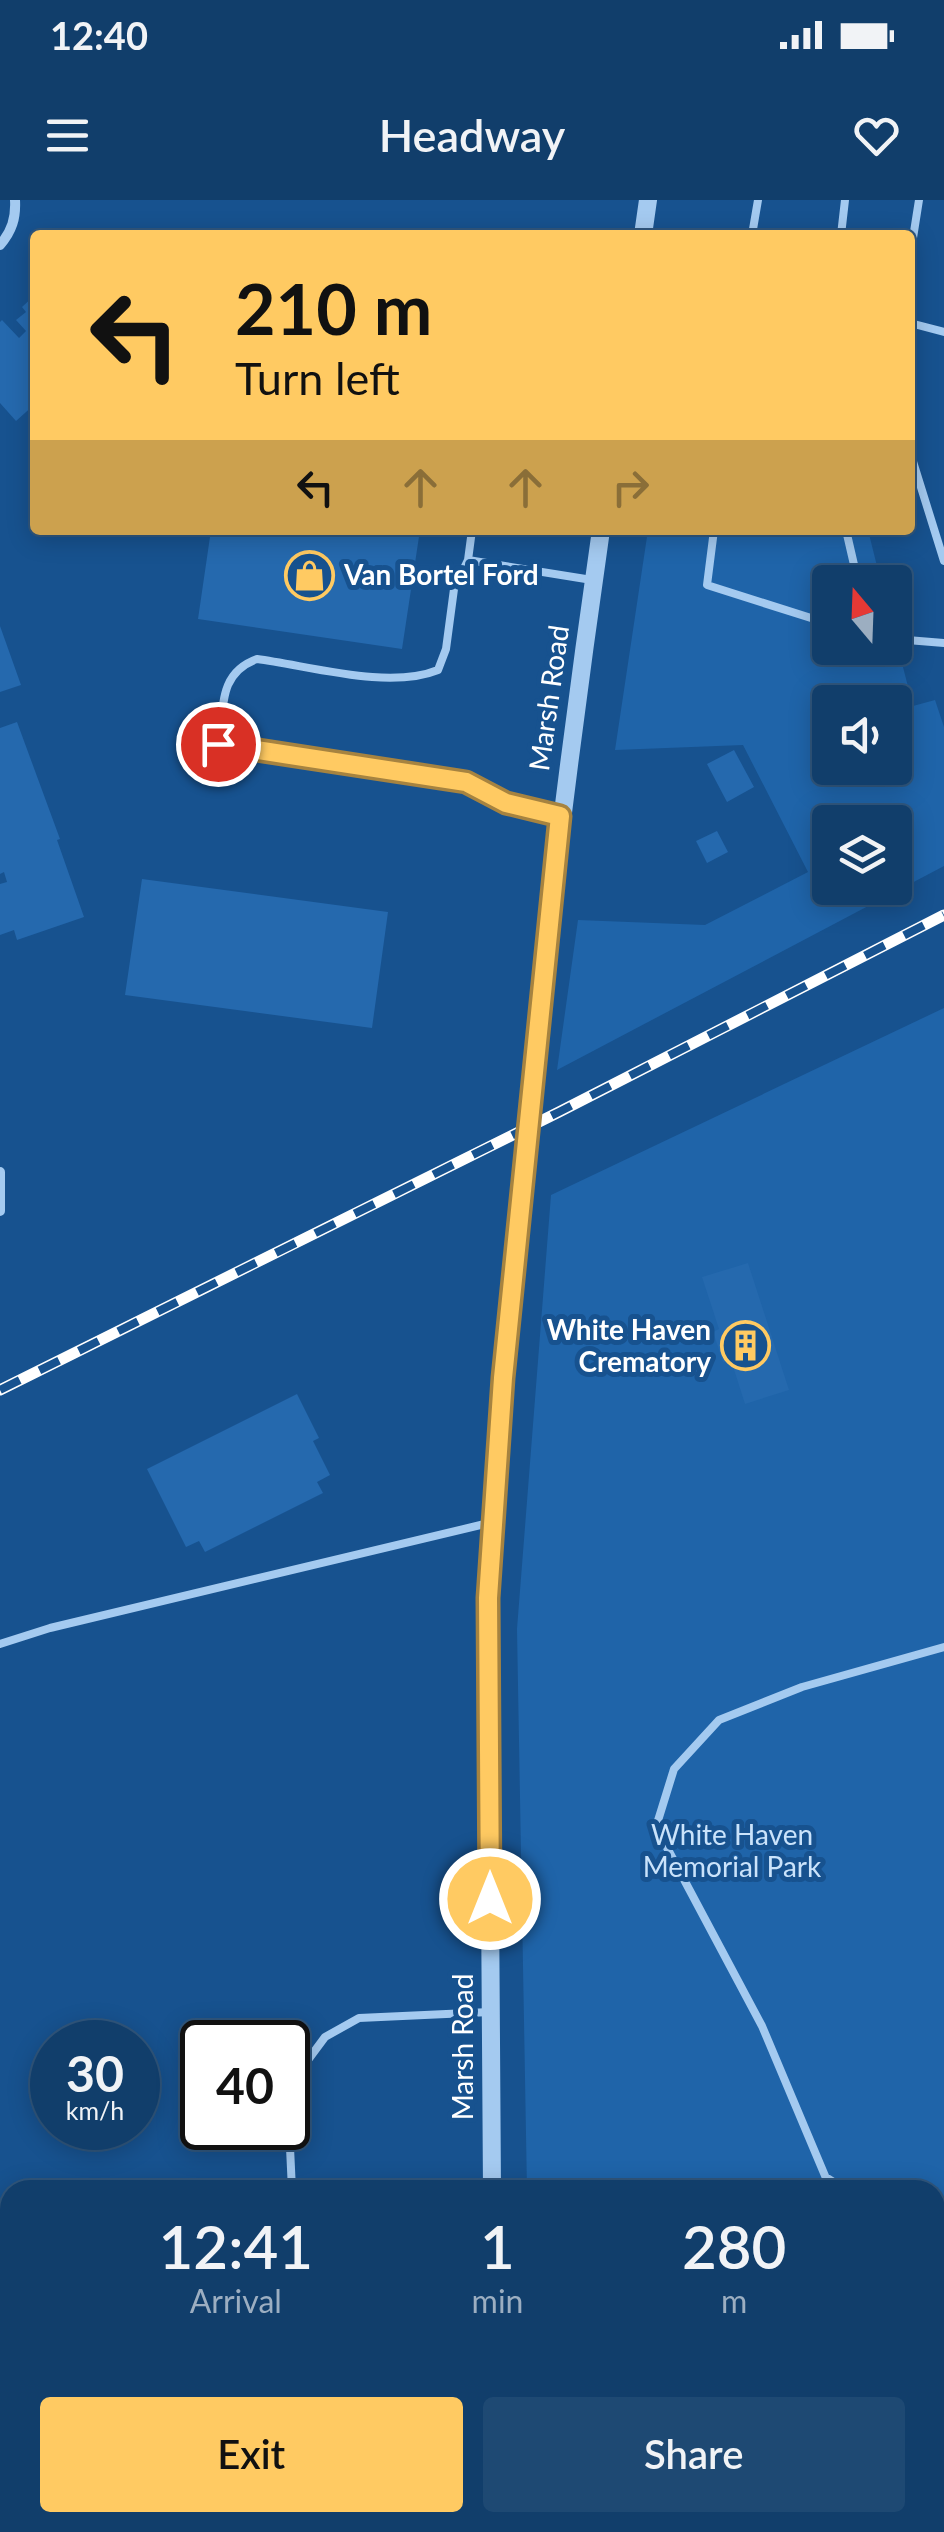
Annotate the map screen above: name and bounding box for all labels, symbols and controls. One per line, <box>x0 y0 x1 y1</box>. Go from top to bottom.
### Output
text: 12:40 <box>50 12 148 58</box>
icon: menu <box>40 108 95 163</box>
text: Headway <box>379 108 565 162</box>
icon: heart <box>849 108 904 163</box>
text: 210 m <box>235 266 432 350</box>
icon: left <box>70 270 200 400</box>
text: Turn left <box>235 351 400 405</box>
icon: left <box>288 460 343 515</box>
icon: ahead <box>393 460 448 515</box>
icon: ahead <box>498 460 553 515</box>
icon: right <box>603 460 658 515</box>
shop icon: Van Bortel Ford <box>283 549 335 601</box>
place label: Van Bortel Ford <box>343 557 539 591</box>
north arrow <box>812 565 912 665</box>
map controls <box>812 565 912 905</box>
street label: Marsh Road <box>521 623 575 773</box>
button: sound <box>812 685 912 785</box>
pin <box>176 702 261 787</box>
icon: arrive <box>191 717 246 772</box>
button: layers <box>812 805 912 905</box>
place label: White Haven Crematory <box>547 1312 711 1378</box>
building icon: White Haven Crematory <box>720 1320 772 1372</box>
park label: White Haven Memorial Park <box>643 1817 822 1883</box>
position arrow <box>438 1847 542 1951</box>
street label: Marsh Road <box>445 1974 479 2120</box>
speed limit sign: 40 <box>180 2020 310 2150</box>
text: 30 <box>66 2043 124 2103</box>
text: km/h <box>66 2095 124 2125</box>
text: 12:41 <box>159 2210 313 2282</box>
text: 1 <box>480 2210 515 2282</box>
text: 280 <box>682 2210 786 2282</box>
text: Arrival <box>190 2281 282 2320</box>
text: min <box>472 2281 523 2320</box>
text: m <box>721 2281 747 2320</box>
button: Exit <box>40 2397 463 2512</box>
button: Share <box>483 2397 905 2512</box>

